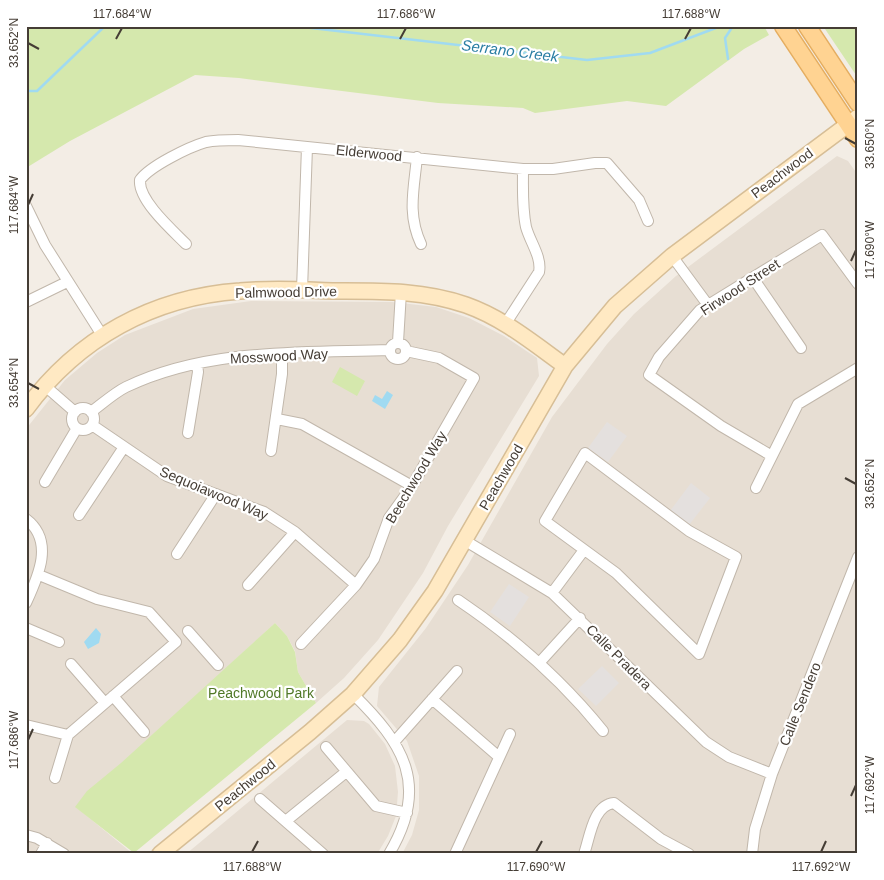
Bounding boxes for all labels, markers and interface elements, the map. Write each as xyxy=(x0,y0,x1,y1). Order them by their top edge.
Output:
text: 117.684°W xyxy=(93,7,152,21)
text: 117.686°W xyxy=(377,7,436,21)
text: 117.688°W xyxy=(662,7,721,21)
text: 33.652°N xyxy=(7,18,21,68)
water label: Serrano Creek xyxy=(461,36,561,65)
text: 33.650°N xyxy=(863,119,877,169)
street label: Elderwood xyxy=(335,142,403,164)
street label: Peachwood xyxy=(748,145,816,201)
text: 117.684°W xyxy=(7,175,21,234)
text: 117.690°W xyxy=(863,220,877,279)
street label: Firwood Street xyxy=(697,255,783,319)
street label: Palmwood Drive xyxy=(235,283,337,301)
street label: Mosswood Way xyxy=(230,345,328,367)
text: 33.654°N xyxy=(7,358,21,408)
street label: Beechwood Way xyxy=(382,428,450,526)
street label: Peachwood xyxy=(476,441,526,513)
text: 33.652°N xyxy=(863,459,877,509)
street label: Sequoiawood Way xyxy=(157,463,271,523)
street label: Calle Pradera xyxy=(583,621,655,693)
street label: Calle Sendero xyxy=(776,660,824,748)
park label: Peachwood Park xyxy=(208,685,315,701)
text: 117.686°W xyxy=(7,710,21,769)
text: 117.692°W xyxy=(863,755,877,814)
street label: Peachwood xyxy=(212,756,278,814)
text: 117.688°W xyxy=(223,860,282,874)
text: 117.690°W xyxy=(507,860,566,874)
text: 117.692°W xyxy=(792,860,851,874)

